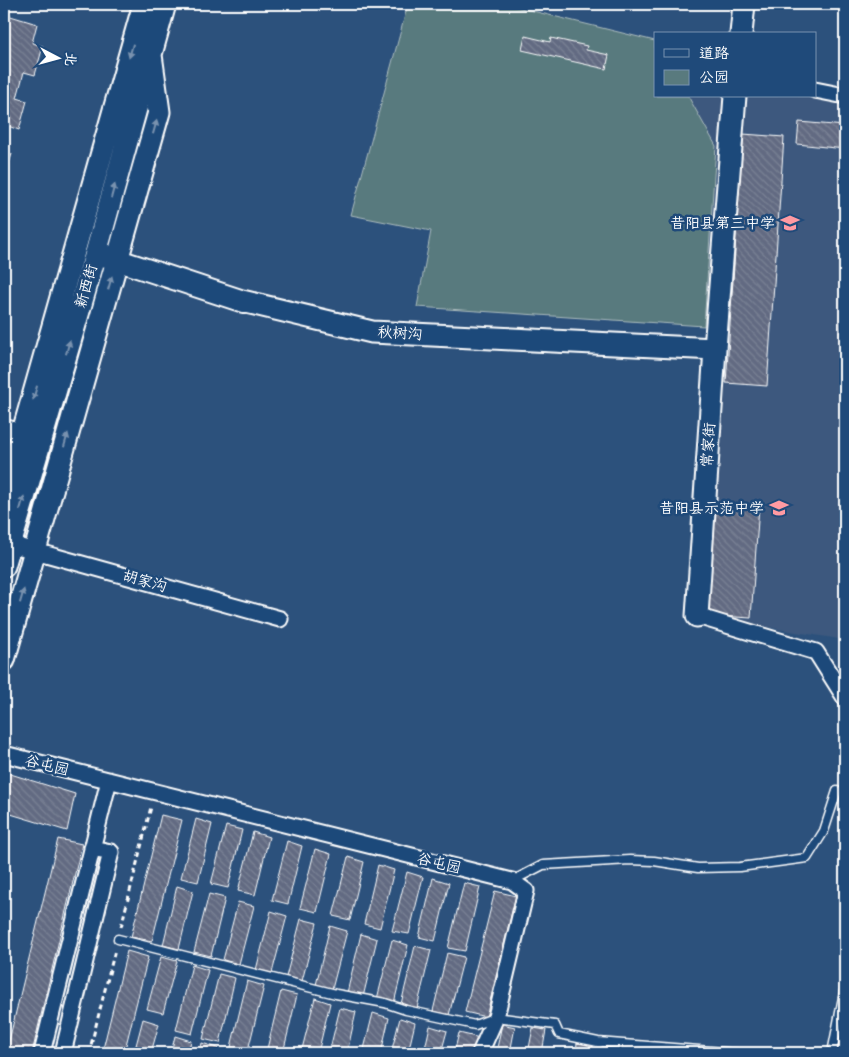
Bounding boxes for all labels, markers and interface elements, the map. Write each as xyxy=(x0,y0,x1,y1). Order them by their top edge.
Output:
north arrow xyxy=(32,32,82,82)
legend xyxy=(654,32,816,98)
text: 道路 xyxy=(699,40,729,66)
one-way arrow xyxy=(126,43,134,58)
text: 北 xyxy=(57,51,84,68)
text: 公园 xyxy=(699,64,729,90)
one-way arrow xyxy=(151,120,159,135)
one-way arrow xyxy=(109,183,117,198)
place label: 昔阳县第三中学 xyxy=(670,210,775,236)
school or university icon: 昔阳县第三中学 xyxy=(779,212,801,234)
street label: 新西街 xyxy=(67,261,105,311)
one-way arrow xyxy=(106,276,114,291)
street label: 秋树沟 xyxy=(377,319,423,347)
one-way arrow xyxy=(65,339,73,354)
one-way arrow xyxy=(30,385,38,400)
street label: 常家街 xyxy=(693,422,723,468)
one-way arrow xyxy=(62,432,70,448)
one-way arrow xyxy=(19,495,27,510)
place label: 昔阳县示范中学 xyxy=(659,495,764,521)
school or university icon: 昔阳县示范中学 xyxy=(768,497,790,519)
street label: 胡家沟 xyxy=(120,562,170,600)
one-way arrow xyxy=(18,589,26,604)
street label: 谷屯园 xyxy=(22,747,72,783)
street label: 谷屯园 xyxy=(414,845,464,881)

